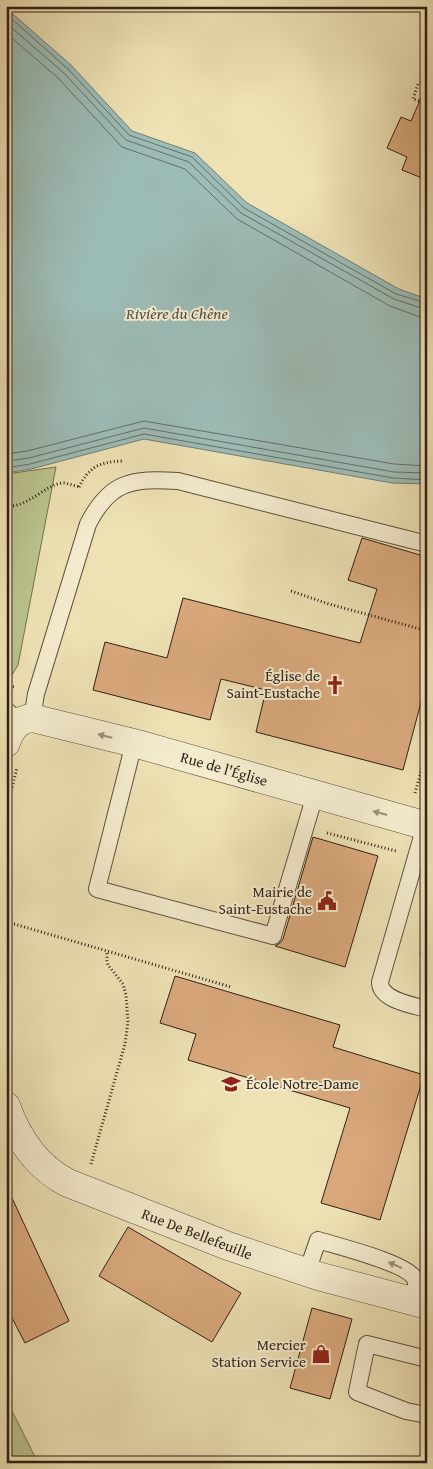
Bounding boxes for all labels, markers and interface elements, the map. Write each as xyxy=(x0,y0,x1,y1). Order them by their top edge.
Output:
water label: Rivière du Chêne xyxy=(125,301,228,325)
place label: Église de Saint-Eustache xyxy=(227,665,320,703)
church icon: Église de Saint-Eustache xyxy=(324,674,346,696)
one-way arrow xyxy=(98,732,113,740)
street label: Rue de l'Église xyxy=(178,746,270,791)
one-way arrow xyxy=(372,809,387,817)
place label: Mairie de Saint-Eustache xyxy=(219,881,312,919)
public building icon: Mairie de Saint-Eustache xyxy=(316,890,338,912)
school or university icon: École Notre-Dame xyxy=(220,1073,242,1095)
place label: École Notre-Dame xyxy=(246,1073,359,1094)
street label: Rue De Bellefeuille xyxy=(139,1203,256,1264)
one-way arrow xyxy=(388,1261,402,1269)
place label: Mercier Station Service xyxy=(211,1334,306,1372)
shop icon: Mercier Station Service xyxy=(310,1343,332,1365)

